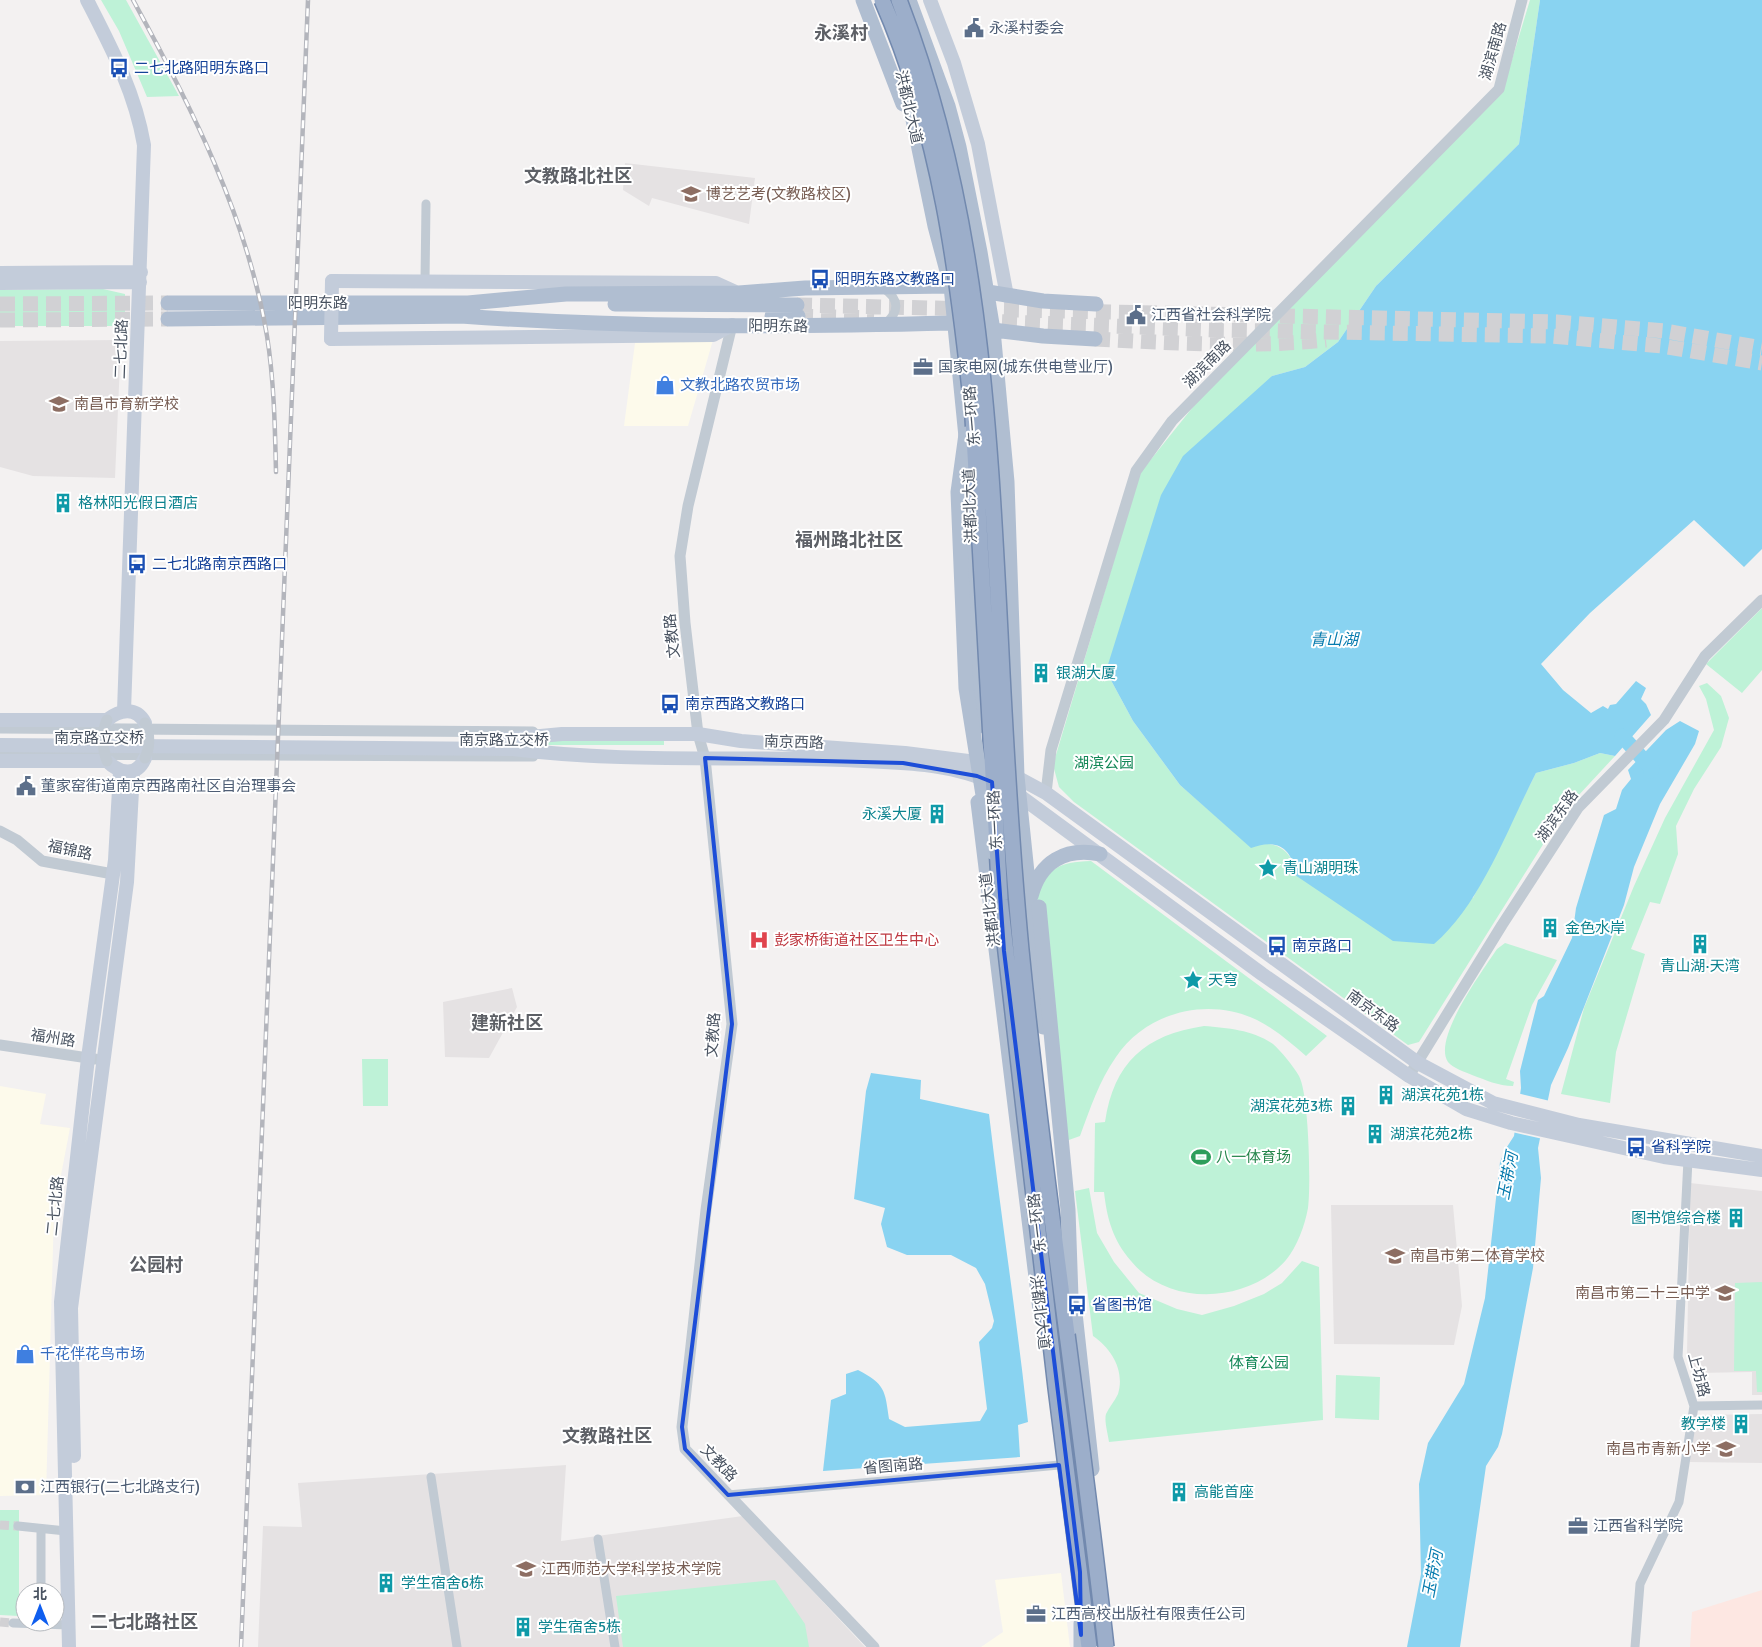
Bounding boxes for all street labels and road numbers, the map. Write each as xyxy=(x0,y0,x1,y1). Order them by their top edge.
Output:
street label: 湖滨南路 xyxy=(1476,20,1510,82)
street label: 洪都北大道 xyxy=(892,68,926,146)
street label: 阳明东路 xyxy=(288,294,348,312)
street label: 阳明东路 xyxy=(748,316,808,336)
street label: 二七北路 xyxy=(111,319,131,379)
street label: 湖滨南路 xyxy=(1179,336,1235,392)
street label: 东一环路 xyxy=(960,385,984,447)
street label: 洪都北大道 xyxy=(960,468,980,544)
street label: 文教路 xyxy=(661,613,683,659)
street label: 南京路立交桥 xyxy=(54,729,144,747)
street label: 南京路立交桥 xyxy=(459,731,549,749)
street label: 南京西路 xyxy=(764,732,824,752)
street label: 湖滨东路 xyxy=(1532,786,1582,846)
street label: 东一环路 xyxy=(984,790,1006,850)
street label: 福锦路 xyxy=(46,837,94,863)
street label: 洪都北大道 xyxy=(976,872,1004,948)
street label: 南京东路 xyxy=(1343,986,1403,1036)
street label: 文教路 xyxy=(702,1012,724,1058)
street label: 福州路 xyxy=(29,1026,77,1050)
street label: 二七北路 xyxy=(43,1175,67,1237)
street label: 东一环路 xyxy=(1024,1192,1050,1254)
street label: 洪都北大道 xyxy=(1026,1274,1054,1350)
street label: 上坊路 xyxy=(1684,1351,1714,1399)
street label: 文教路 xyxy=(697,1441,741,1485)
street label: 省图南路 xyxy=(862,1454,924,1478)

